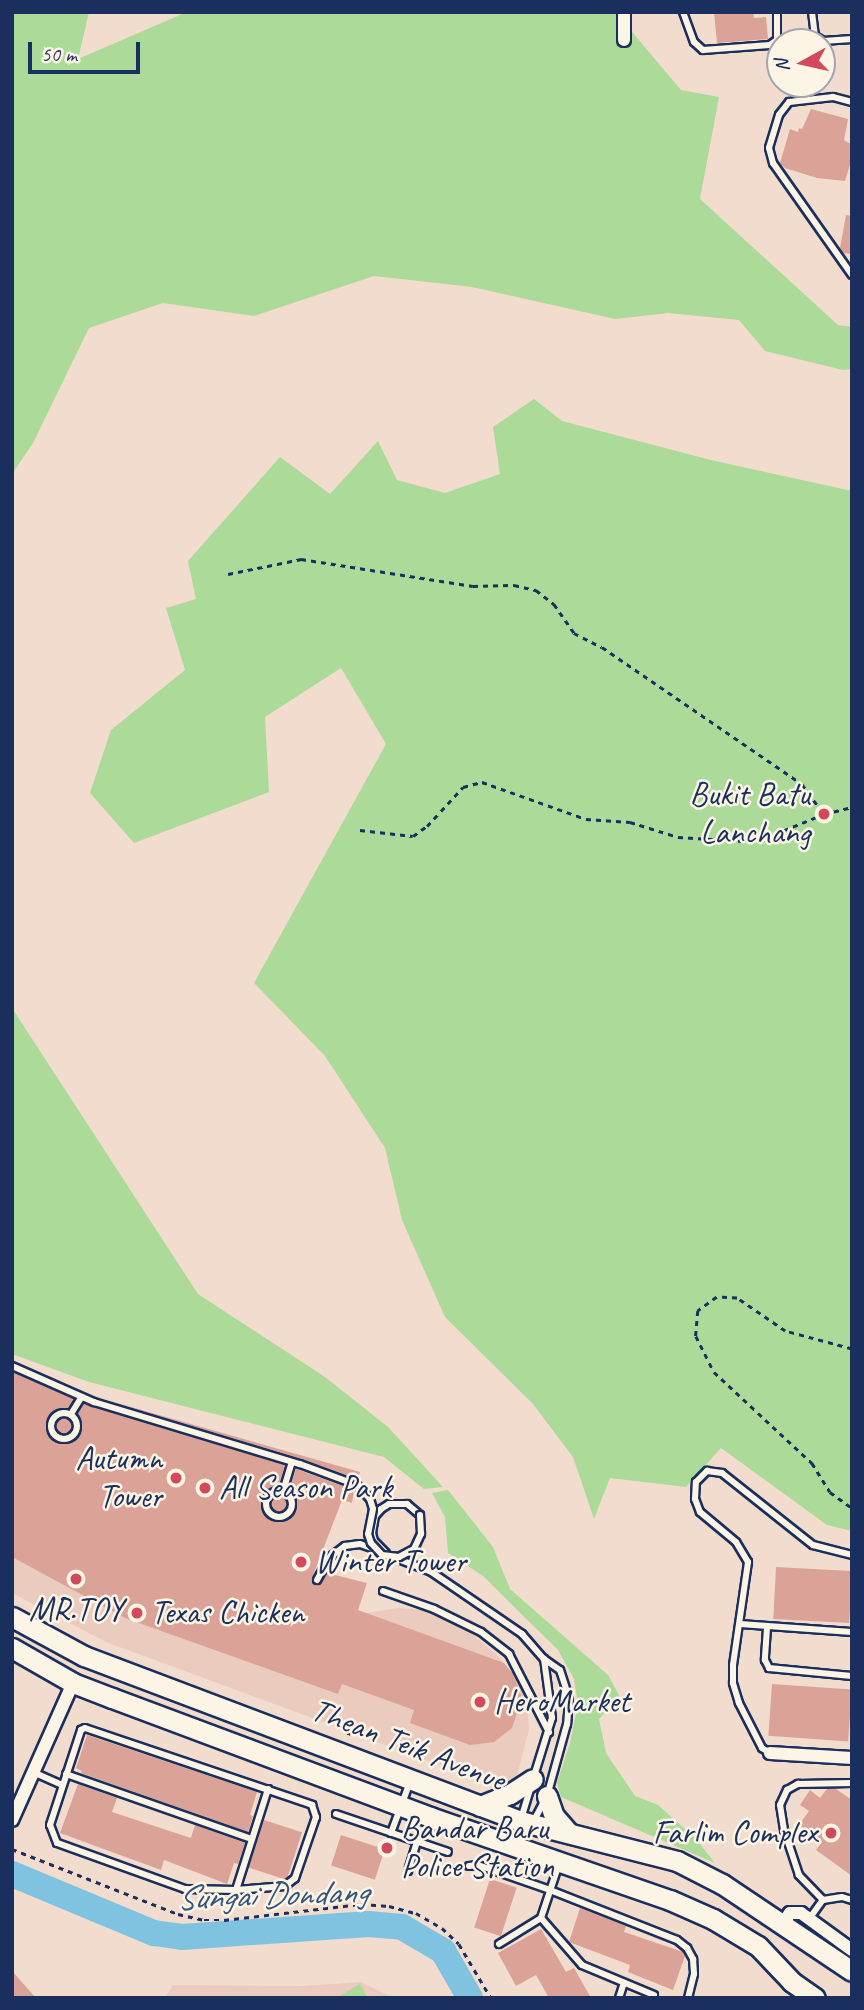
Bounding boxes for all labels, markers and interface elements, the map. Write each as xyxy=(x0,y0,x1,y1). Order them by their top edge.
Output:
scale bar xyxy=(32,28,144,72)
north arrow xyxy=(766,28,836,98)
text: 50 m xyxy=(41,41,77,67)
text: N xyxy=(769,58,795,73)
place label: Bukit Batu Lanchang xyxy=(688,775,810,853)
marker: Bukit Batu Lanchang xyxy=(816,806,832,822)
place label: Autumn Tower xyxy=(75,1439,162,1517)
place label: All Season Park xyxy=(219,1468,392,1508)
marker: Autumn Tower xyxy=(168,1470,184,1486)
marker: All Season Park xyxy=(197,1480,213,1496)
place label: Winter Tower xyxy=(315,1542,465,1582)
marker: Winter Tower xyxy=(293,1554,309,1570)
marker: MR.TOY xyxy=(68,1571,84,1587)
place label: MR.TOY xyxy=(29,1590,123,1630)
place label: Texas Chicken xyxy=(151,1593,304,1633)
marker: Texas Chicken xyxy=(129,1605,145,1621)
place label: HeroMarket xyxy=(494,1682,630,1722)
street label: Thean Teik Avenue xyxy=(306,1690,510,1800)
marker: HeroMarket xyxy=(472,1694,488,1710)
place label: Bandar Baru Police Station xyxy=(401,1809,555,1887)
place label: Farlim Complex xyxy=(653,1813,817,1853)
marker: Farlim Complex xyxy=(823,1825,839,1841)
marker: Bandar Baru Police Station xyxy=(379,1840,395,1856)
water label: Sungai Dondang xyxy=(176,1871,368,1919)

